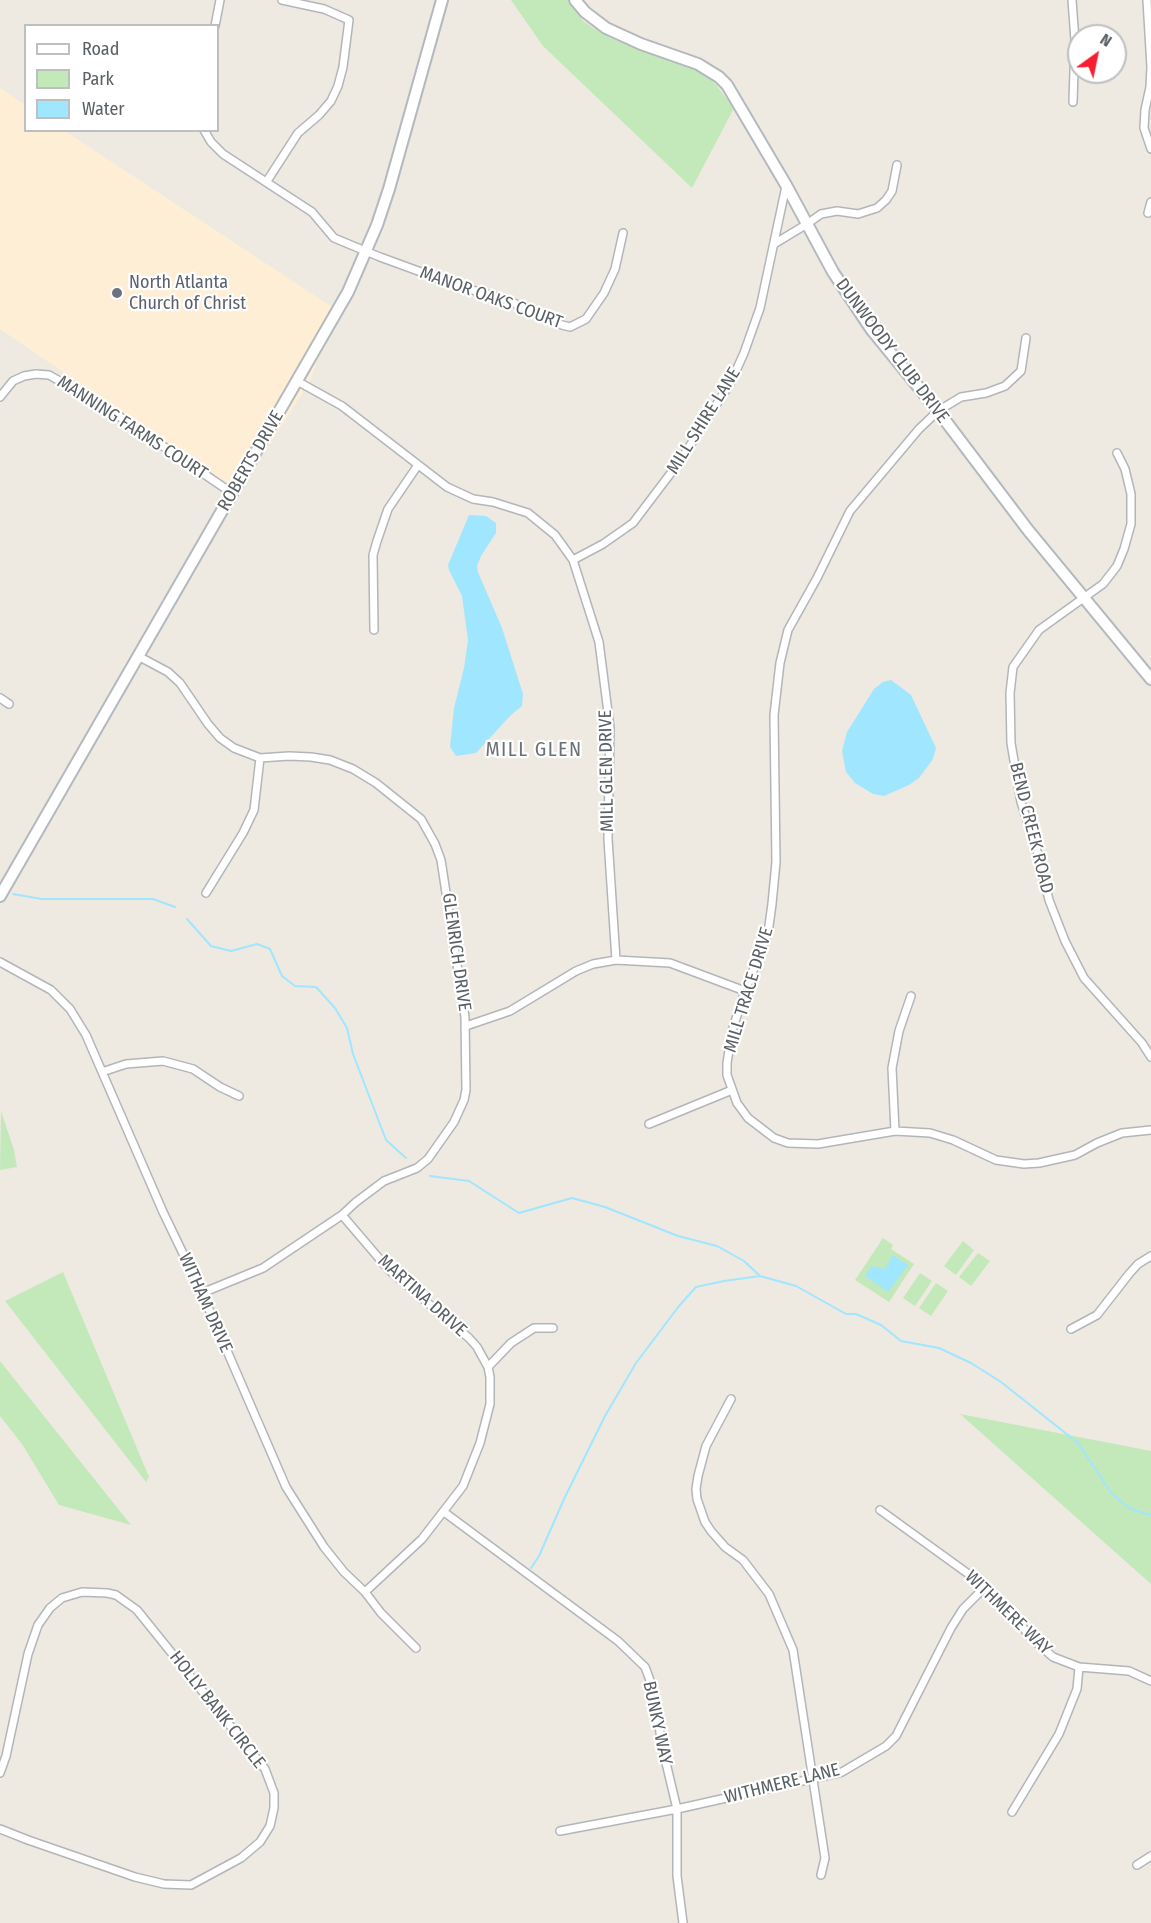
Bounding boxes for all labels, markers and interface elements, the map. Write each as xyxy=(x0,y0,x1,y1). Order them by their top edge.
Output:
legend xyxy=(24,24,219,132)
north arrow xyxy=(1067,24,1127,84)
text: N xyxy=(1097,30,1115,51)
text: Road xyxy=(82,38,119,60)
text: Park xyxy=(82,68,114,90)
text: Water xyxy=(82,98,125,120)
street label: MANOR OAKS COURT xyxy=(417,262,565,334)
place label: North Atlanta Church of Christ xyxy=(129,272,246,314)
street label: DUNWOODY CLUB DRIVE xyxy=(831,275,953,427)
marker: North Atlanta Church of Christ xyxy=(110,286,124,300)
street label: MILL SHIRE LANE xyxy=(663,364,745,478)
street label: MANNING FARMS COURT xyxy=(53,371,211,485)
street label: ROBERTS DRIVE xyxy=(214,407,288,515)
street label: MILL GLEN DRIVE xyxy=(595,710,619,832)
district label: MILL GLEN xyxy=(485,738,583,762)
street label: BEND CREEK ROAD xyxy=(1004,760,1058,896)
street label: GLENRICH DRIVE xyxy=(437,892,475,1012)
street label: MILL TRACE DRIVE xyxy=(720,925,778,1055)
street label: WITHAM DRIVE xyxy=(173,1250,237,1356)
street label: MARTINA DRIVE xyxy=(373,1251,471,1341)
street label: WITHMERE WAY xyxy=(960,1566,1056,1660)
street label: HOLLY BANK CIRCLE xyxy=(165,1647,269,1773)
street label: BUNKY WAY xyxy=(638,1679,676,1767)
street label: WITHMERE LANE xyxy=(722,1759,842,1809)

